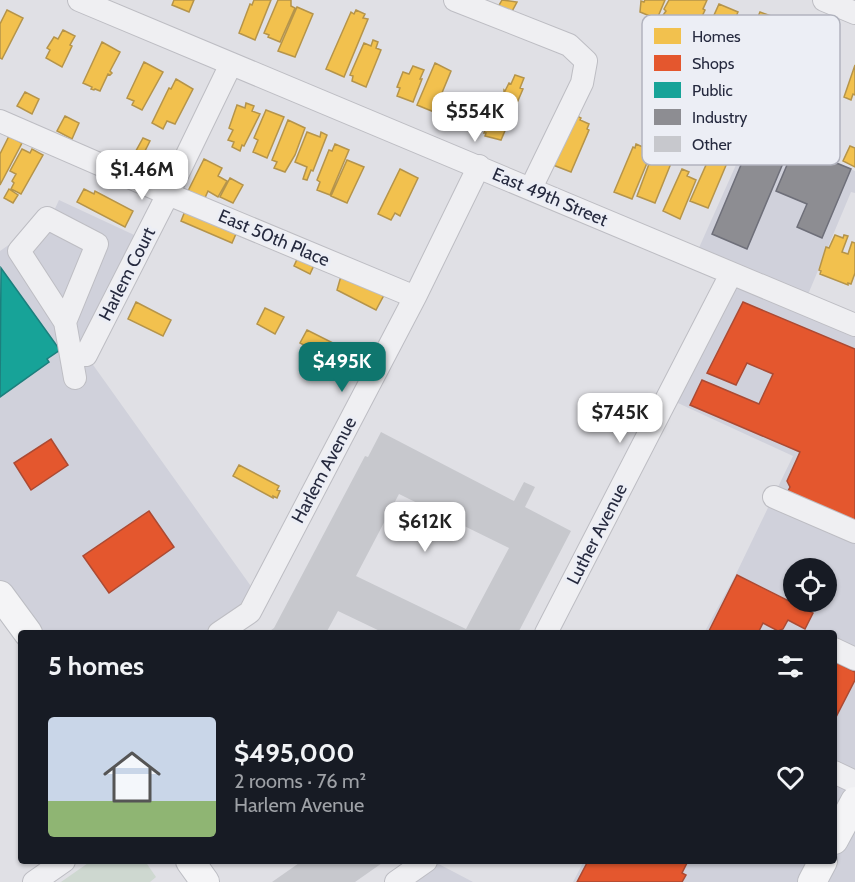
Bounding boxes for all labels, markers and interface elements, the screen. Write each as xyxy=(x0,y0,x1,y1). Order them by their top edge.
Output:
legend xyxy=(642,15,840,165)
text: Homes xyxy=(692,27,741,46)
text: Shops xyxy=(692,54,735,73)
text: Public xyxy=(692,81,733,100)
pin: $554K xyxy=(433,92,517,143)
text: $554K xyxy=(446,99,504,123)
text: Industry xyxy=(692,108,747,127)
text: Other xyxy=(692,135,733,154)
pin: $1.46M xyxy=(93,150,191,201)
text: $1.46M xyxy=(110,157,174,181)
street label: East 49th Street xyxy=(489,163,611,231)
street label: East 50th Place xyxy=(215,205,333,271)
street label: Harlem Court xyxy=(94,224,160,324)
pin: $495K xyxy=(300,342,384,393)
text: $495K xyxy=(313,349,371,373)
pin: $745K xyxy=(578,393,662,444)
text: $745K xyxy=(592,400,648,424)
street label: Harlem Avenue xyxy=(287,413,361,527)
street label: Luther Avenue xyxy=(562,480,632,588)
pin: $612K xyxy=(383,502,467,553)
text: $612K xyxy=(398,509,452,533)
map controls xyxy=(783,558,837,612)
button: locate xyxy=(783,558,837,612)
text: 5 homes xyxy=(48,650,144,682)
icon: filters xyxy=(774,650,807,683)
text: $495,000 xyxy=(234,737,355,769)
icon: home xyxy=(96,741,168,813)
icon: heart xyxy=(774,761,807,794)
text: 2 rooms · 76 m² xyxy=(234,769,366,793)
text: Harlem Avenue xyxy=(234,793,364,817)

